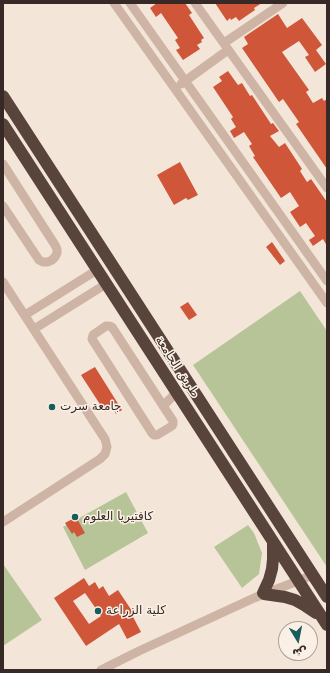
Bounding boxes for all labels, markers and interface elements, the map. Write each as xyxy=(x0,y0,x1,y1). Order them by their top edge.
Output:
street label: طريق الجامعة xyxy=(152,334,202,400)
place label: جامعة سرت xyxy=(60,400,122,414)
marker: جامعة سرت xyxy=(47,402,57,412)
place label: كافتيريا العلوم xyxy=(83,510,153,524)
marker: كافتيريا العلوم xyxy=(70,512,80,522)
place label: كلية الزراعة xyxy=(106,604,166,618)
marker: كلية الزراعة xyxy=(93,606,103,616)
north arrow xyxy=(278,621,318,661)
text: ش xyxy=(291,645,309,660)

